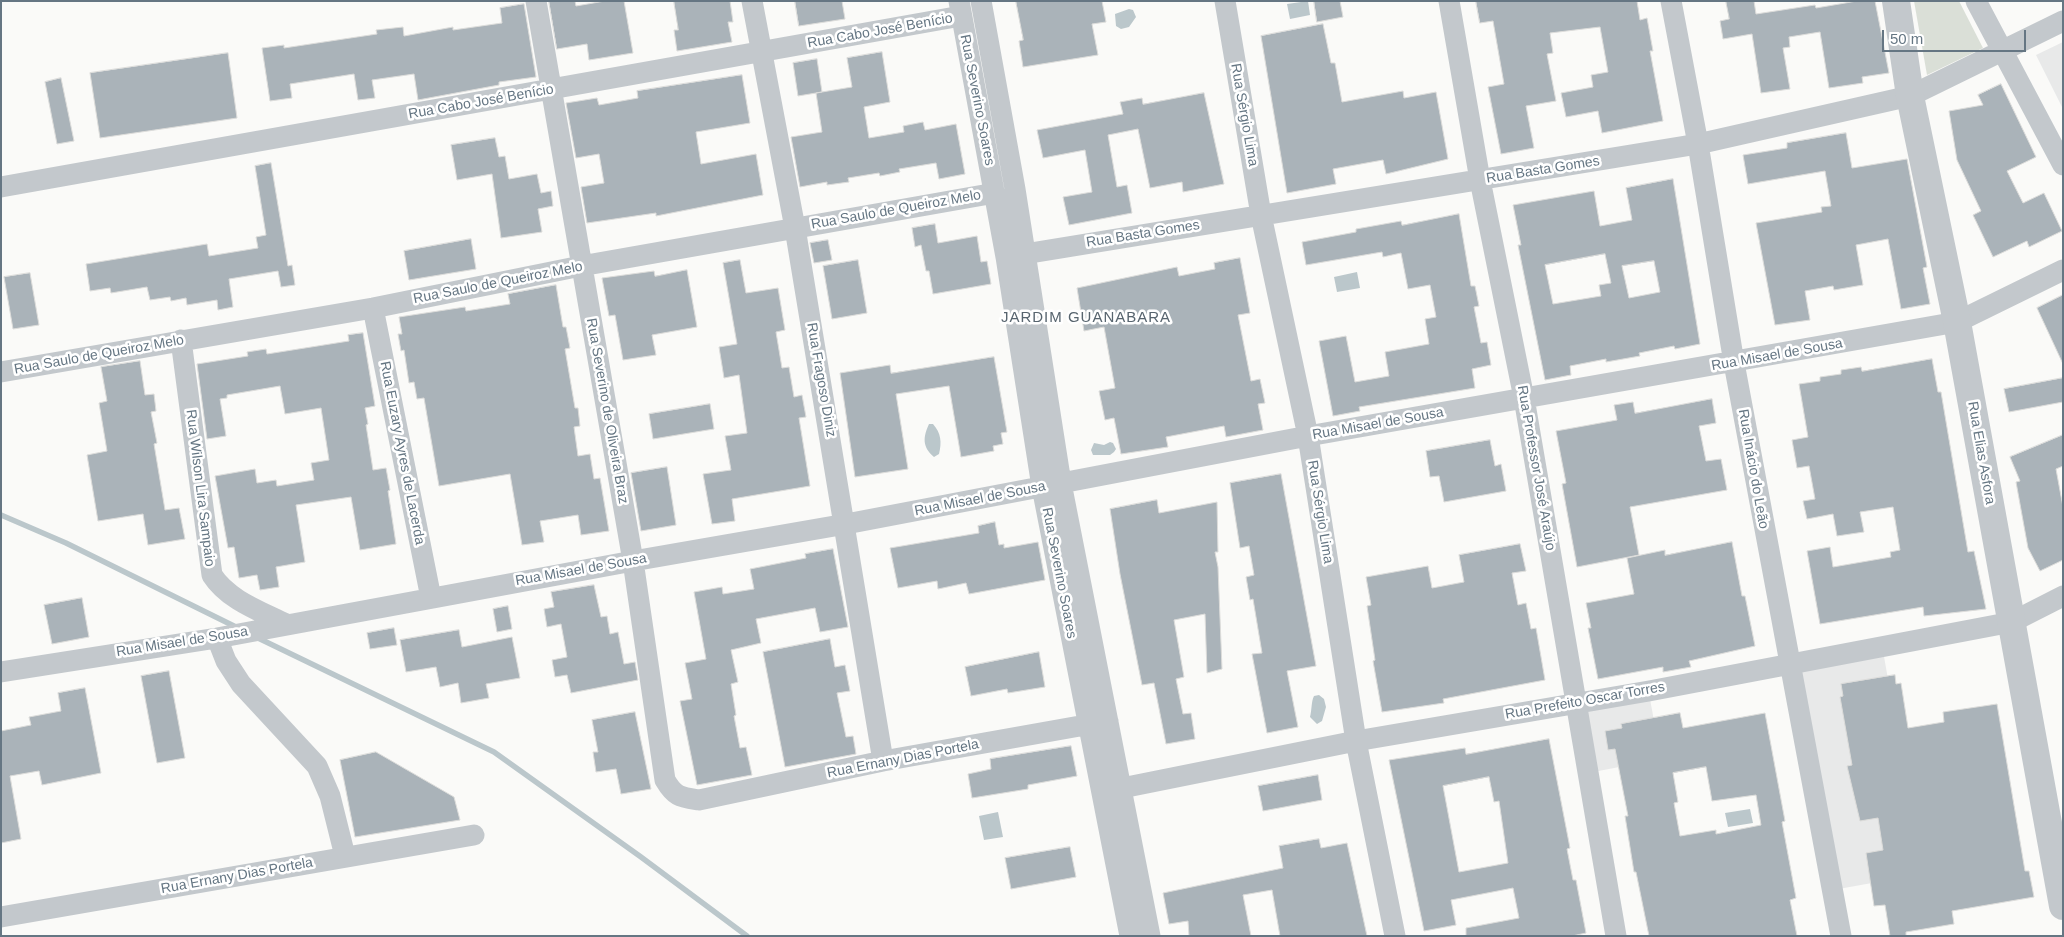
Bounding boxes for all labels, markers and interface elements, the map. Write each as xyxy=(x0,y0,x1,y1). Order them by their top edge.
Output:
street label: Rua Cabo José Benício xyxy=(806,10,954,52)
scale bar xyxy=(1884,20,2028,52)
text: 50 m xyxy=(1890,30,1923,47)
street label: Rua Severino Soares xyxy=(956,33,998,167)
street label: Rua Sérgio Lima xyxy=(1227,62,1261,168)
street label: Rua Cabo José Benício xyxy=(407,81,555,123)
street label: Rua Basta Gomes xyxy=(1485,153,1601,187)
street label: Rua Saulo de Queiroz Melo xyxy=(810,187,982,233)
street label: Rua Basta Gomes xyxy=(1085,217,1201,251)
street label: Rua Saulo de Queiroz Melo xyxy=(412,258,584,308)
district label: JARDIM GUANABARA xyxy=(999,309,1173,327)
street label: Rua Severino de Oliveira Braz xyxy=(582,317,632,505)
street label: Rua Fragoso Diniz xyxy=(803,321,839,439)
street label: Rua Saulo de Queiroz Melo xyxy=(13,332,185,378)
street label: Rua Misael de Sousa xyxy=(1710,335,1844,375)
street label: Rua Euzary Ayres de Lacerda xyxy=(376,360,428,546)
street label: Rua Professor José Araújo xyxy=(1513,384,1559,552)
street label: Rua Elias Asfora xyxy=(1964,400,1998,506)
street label: Rua Misael de Sousa xyxy=(1311,404,1445,444)
street label: Rua Inácio do Leão xyxy=(1734,408,1772,530)
street label: Rua Wilson Lira Sampaio xyxy=(182,409,218,567)
street label: Rua Sérgio Lima xyxy=(1304,459,1336,565)
street label: Rua Misael de Sousa xyxy=(913,478,1047,520)
street label: Rua Severino Soares xyxy=(1038,506,1080,640)
street label: Rua Misael de Sousa xyxy=(514,550,648,590)
street label: Rua Misael de Sousa xyxy=(115,623,249,661)
street label: Rua Prefeito Oscar Torres xyxy=(1504,679,1666,723)
street label: Rua Ernany Dias Portela xyxy=(826,736,980,782)
street label: Rua Ernany Dias Portela xyxy=(160,854,314,898)

